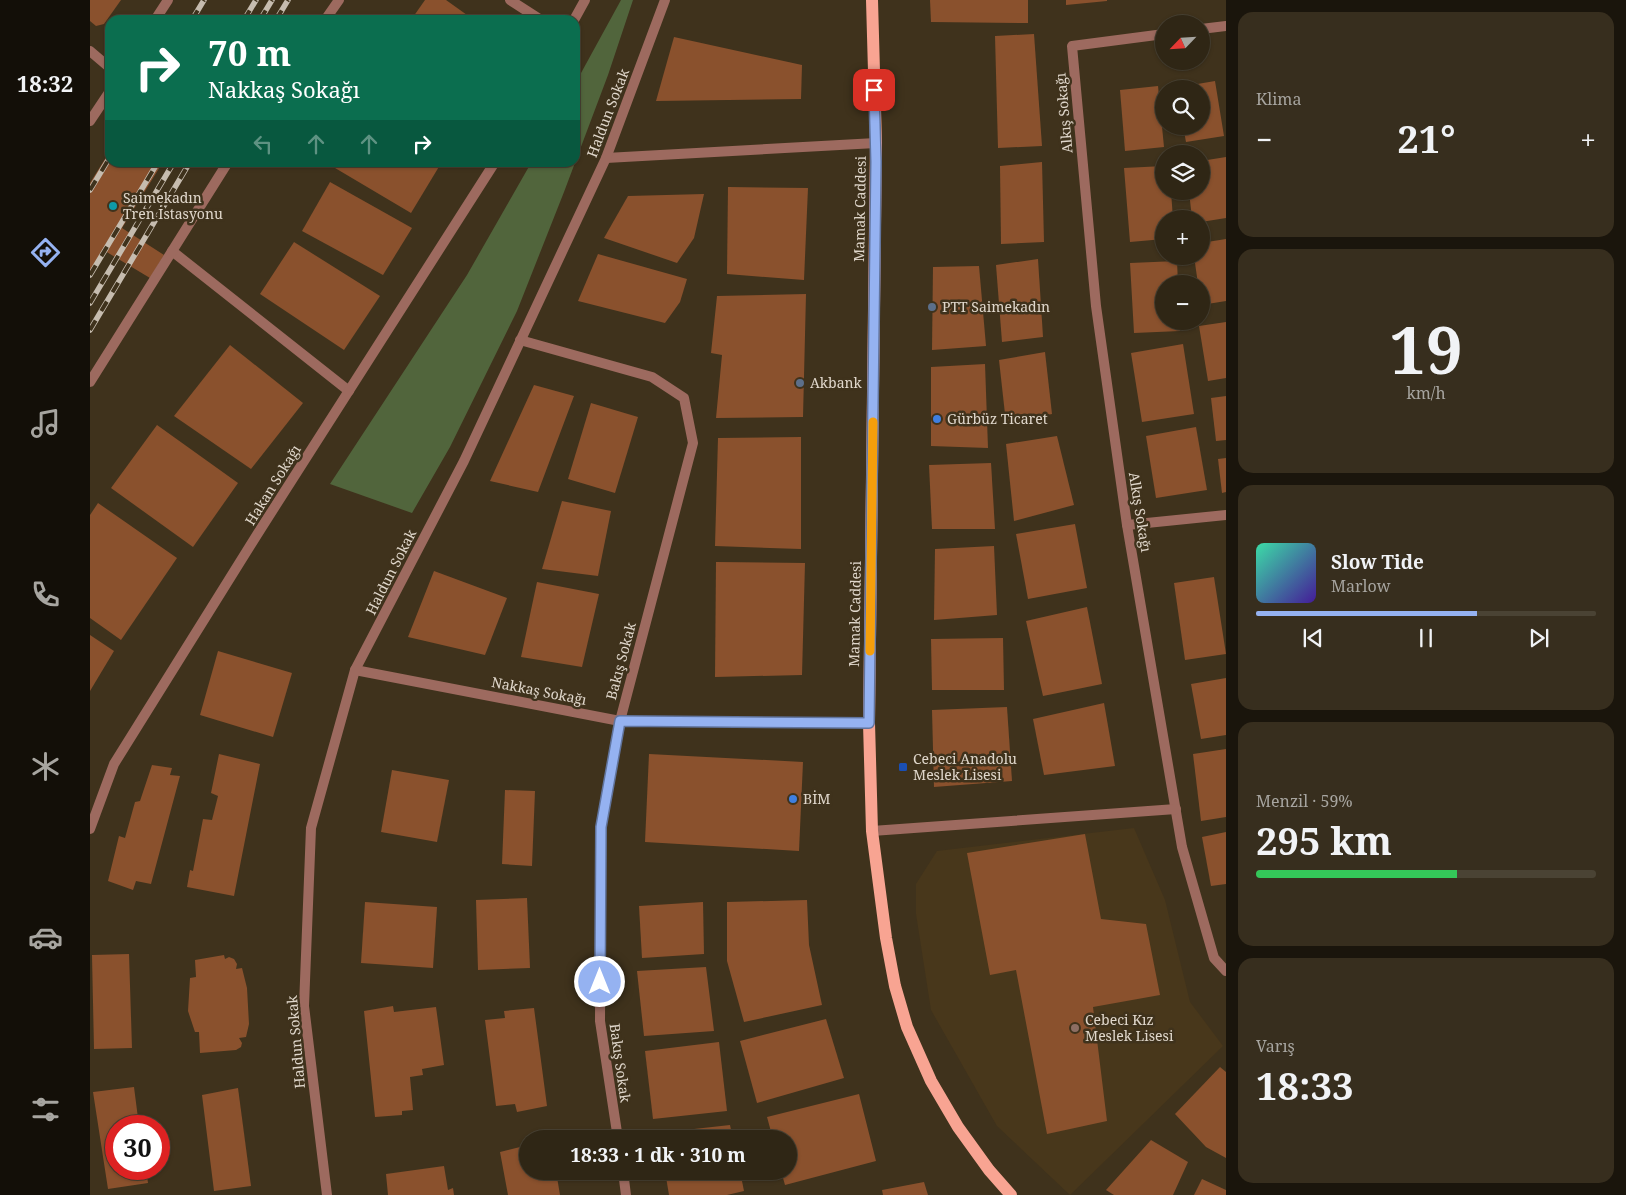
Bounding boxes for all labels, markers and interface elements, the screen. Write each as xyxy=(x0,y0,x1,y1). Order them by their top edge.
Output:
north arrow xyxy=(1155,15,1210,70)
map controls xyxy=(1155,15,1210,330)
text: 70 m xyxy=(208,29,291,76)
icon: right xyxy=(125,35,190,100)
street label: Haldun Sokak xyxy=(582,65,633,160)
text: 18:32 xyxy=(17,68,73,98)
pin xyxy=(853,69,895,111)
street label: Alkış Sokağı xyxy=(1050,72,1076,154)
text: Nakkaş Sokağı xyxy=(208,74,360,104)
icon: arrive xyxy=(860,76,888,104)
button: search xyxy=(1155,80,1210,135)
text: Klima xyxy=(1256,88,1301,110)
text: 21° xyxy=(1397,112,1455,164)
text: − xyxy=(1256,120,1272,158)
text: + xyxy=(1580,120,1596,158)
icon: left xyxy=(249,130,277,158)
icon: ahead xyxy=(302,130,330,158)
icon: ahead xyxy=(355,130,383,158)
icon: right xyxy=(408,130,436,158)
button: layers xyxy=(1155,145,1210,200)
street label: Mamak Caddesi xyxy=(849,155,870,262)
place label: Saimekadın Tren İstasyonu xyxy=(123,188,223,223)
marker: Saimekadın Tren İstasyonu xyxy=(107,200,119,212)
button: + xyxy=(1155,210,1210,265)
icon: directions xyxy=(28,235,63,270)
button: − xyxy=(1155,275,1210,330)
place label: PTT Saimekadın xyxy=(942,297,1050,316)
marker: PTT Saimekadın xyxy=(926,301,938,313)
text: 19 xyxy=(1389,305,1463,393)
place label: Akbank xyxy=(810,373,863,392)
marker: Akbank xyxy=(794,377,806,389)
text: km/h xyxy=(1406,382,1446,404)
icon: music xyxy=(28,406,63,441)
place label: Gürbüz Ticaret xyxy=(947,409,1048,428)
marker: Gürbüz Ticaret xyxy=(931,413,943,425)
street label: Hakan Sokağı xyxy=(240,440,305,529)
street label: Alkış Sokağı xyxy=(1125,471,1156,554)
street label: Haldun Sokak xyxy=(361,525,421,618)
text: Slow Tide xyxy=(1331,549,1424,575)
street label: Mamak Caddesi xyxy=(844,560,865,667)
text: Marlow xyxy=(1331,575,1391,597)
icon: phone xyxy=(28,577,63,612)
street label: Bakış Sokak xyxy=(601,619,640,702)
icon: previous xyxy=(1299,624,1327,652)
icon: pause xyxy=(1412,624,1440,652)
icon: next xyxy=(1525,624,1553,652)
street label: Nakkaş Sokağı xyxy=(490,672,589,709)
icon: climate xyxy=(28,749,63,784)
place label: Cebeci Anadolu Meslek Lisesi xyxy=(913,749,1017,784)
marker: Cebeci Anadolu Meslek Lisesi xyxy=(897,761,909,773)
place label: BİM xyxy=(803,789,830,808)
text: Menzil · 59% xyxy=(1256,790,1353,812)
marker: BİM xyxy=(787,793,799,805)
text: 295 km xyxy=(1256,814,1392,866)
icon: car xyxy=(28,920,63,955)
position arrow xyxy=(573,955,625,1007)
street label: Haldun Sokak xyxy=(282,994,309,1089)
place label: Cebeci Kız Meslek Lisesi xyxy=(1085,1010,1174,1045)
street label: Bakış Sokak xyxy=(606,1022,636,1104)
marker: Cebeci Kız Meslek Lisesi xyxy=(1069,1022,1081,1034)
text: Varış xyxy=(1256,1035,1295,1057)
text: 18:33 xyxy=(1256,1059,1353,1111)
icon: filters xyxy=(28,1092,63,1127)
speed limit sign: 30 xyxy=(105,1115,170,1180)
text: 18:33 · 1 dk · 310 m xyxy=(570,1142,746,1168)

